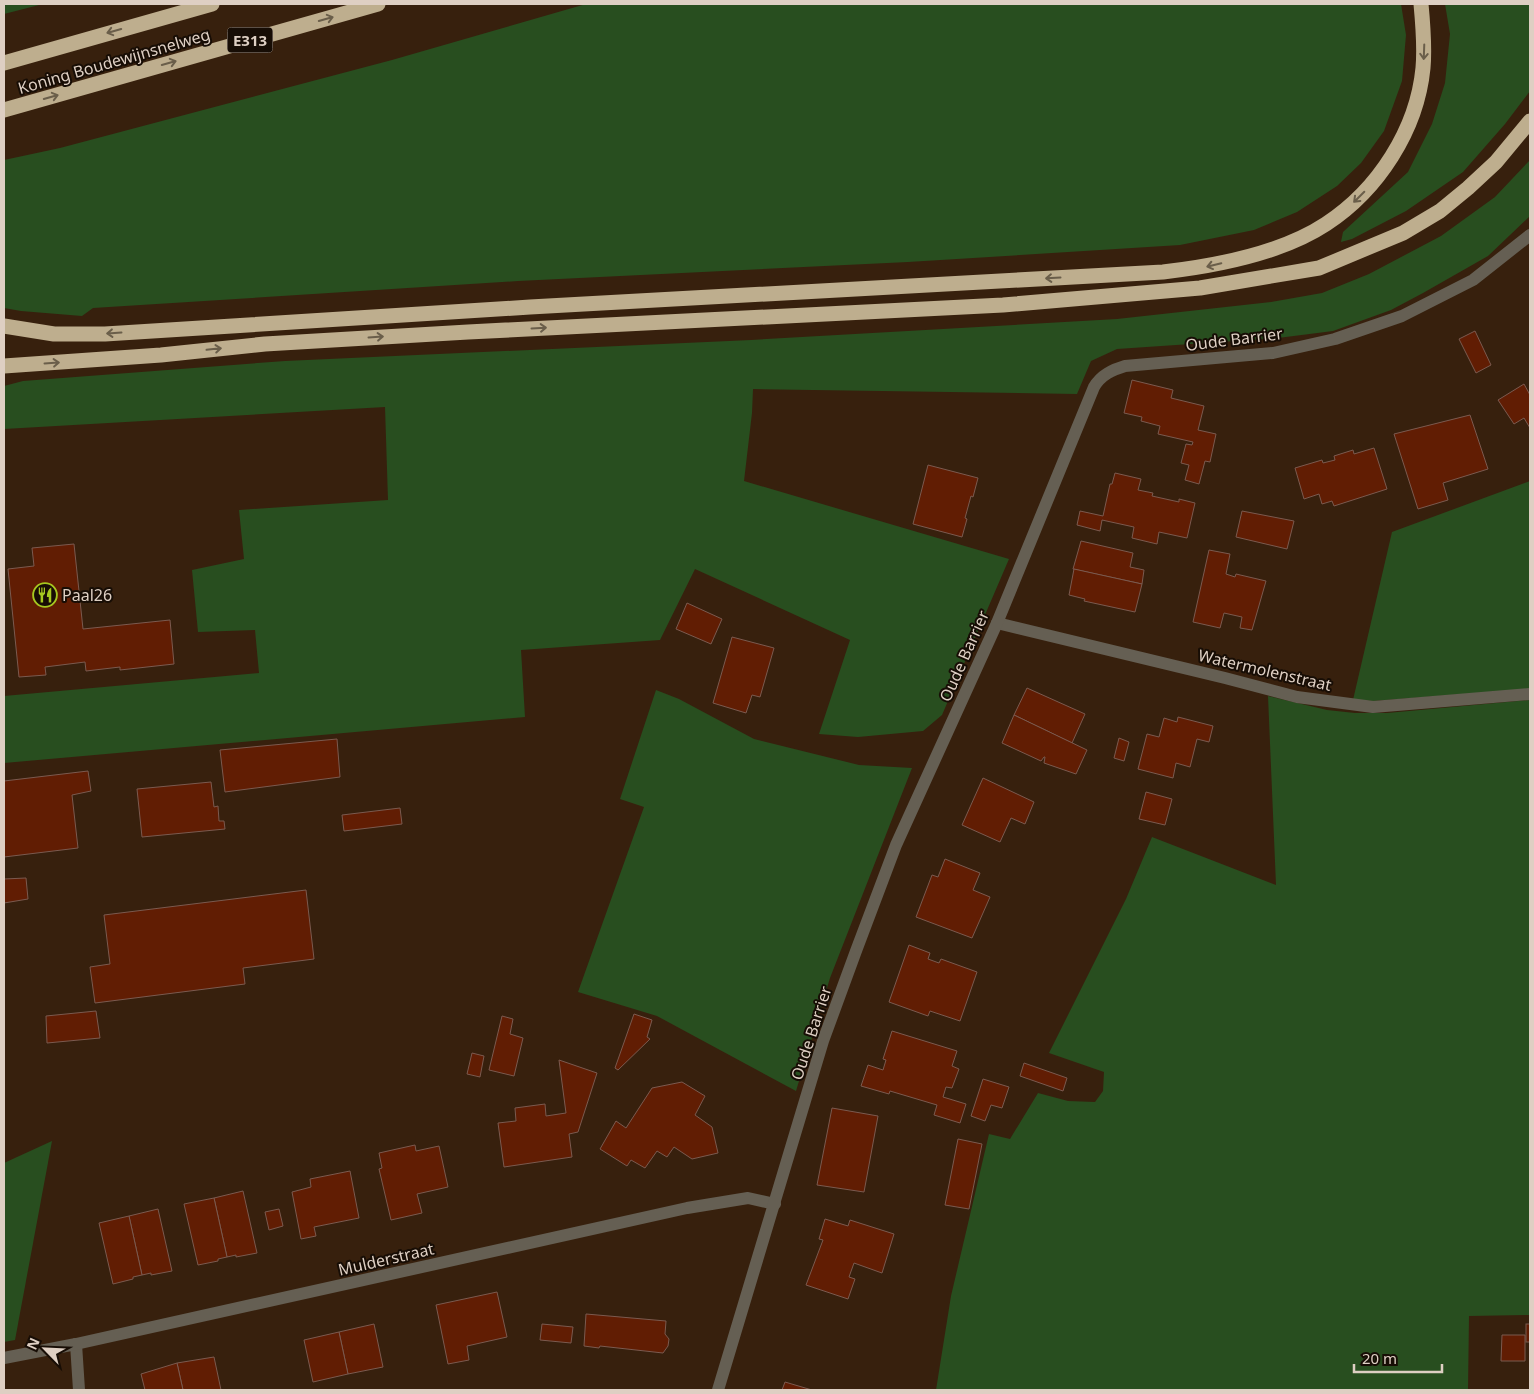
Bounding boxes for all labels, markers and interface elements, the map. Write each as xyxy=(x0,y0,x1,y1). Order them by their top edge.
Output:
one-way arrow xyxy=(317,13,333,23)
street label: Koning Boudewijnsnelweg xyxy=(15,23,213,99)
one-way arrow xyxy=(107,27,123,37)
road number: E313 xyxy=(228,28,272,52)
one-way arrow xyxy=(1419,44,1428,60)
one-way arrow xyxy=(161,58,177,68)
one-way arrow xyxy=(42,91,58,101)
one-way arrow xyxy=(1353,191,1366,203)
one-way arrow xyxy=(1207,261,1223,270)
one-way arrow xyxy=(1045,274,1061,283)
street label: Oude Barrier xyxy=(1184,322,1284,356)
one-way arrow xyxy=(530,324,546,333)
one-way arrow xyxy=(107,329,123,338)
one-way arrow xyxy=(368,333,384,342)
one-way arrow xyxy=(206,345,222,354)
one-way arrow xyxy=(44,358,60,367)
restaurant icon: Paal26 xyxy=(32,582,58,608)
place label: Paal26 xyxy=(62,584,112,606)
street label: Oude Barrier xyxy=(934,607,994,705)
street label: Watermolenstraat xyxy=(1196,644,1334,696)
street label: Oude Barrier xyxy=(785,983,837,1083)
street label: Mulderstraat xyxy=(336,1237,436,1281)
north arrow xyxy=(20,1324,70,1374)
text: N xyxy=(22,1334,44,1353)
scale bar xyxy=(1354,1342,1442,1374)
text: 20 m xyxy=(1362,1348,1397,1368)

